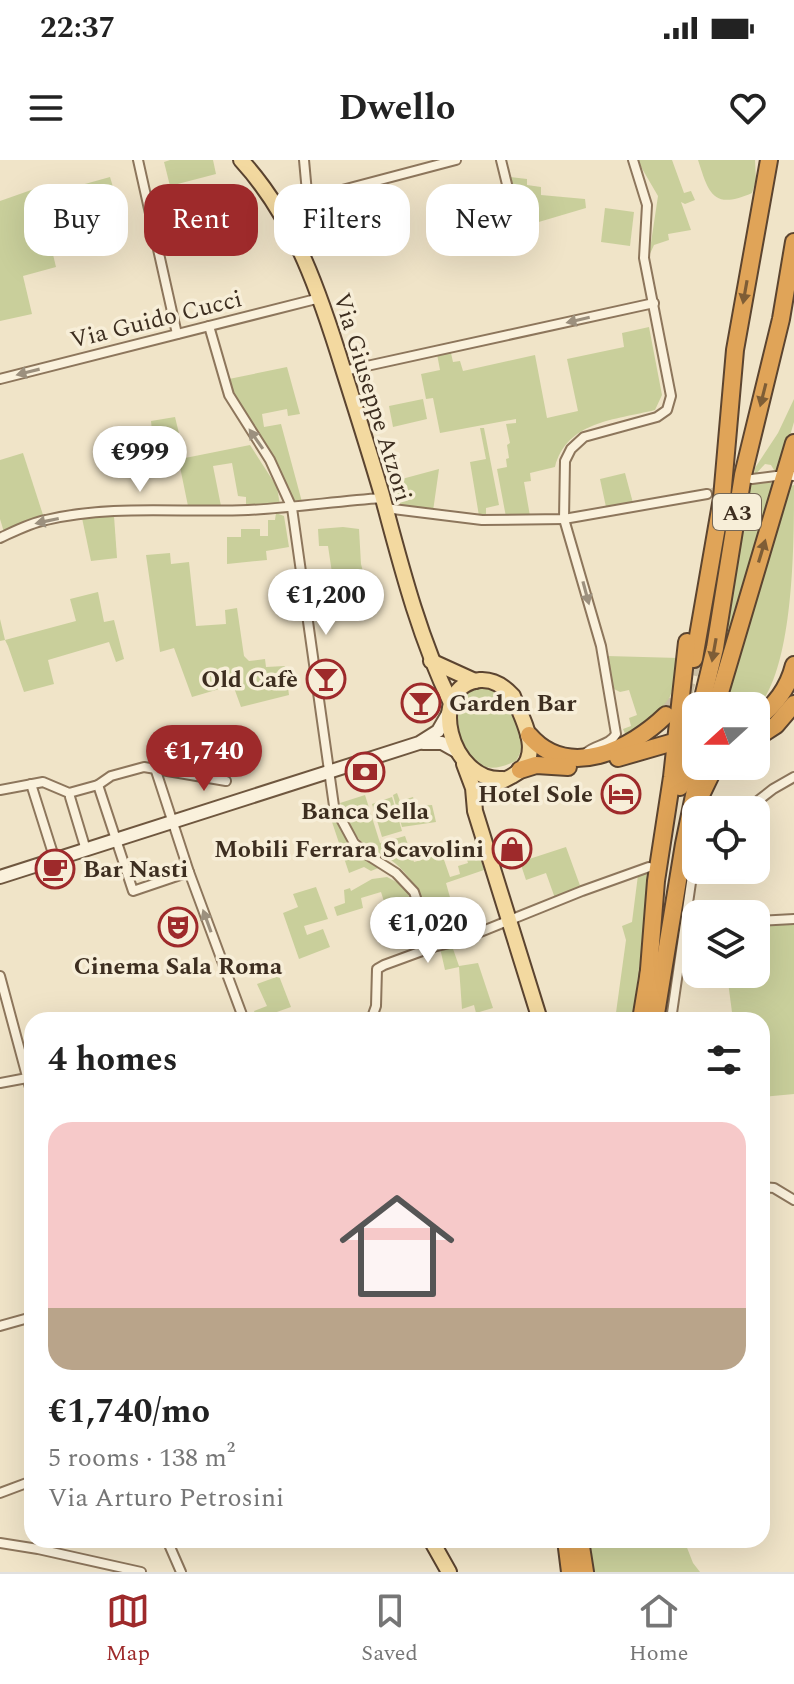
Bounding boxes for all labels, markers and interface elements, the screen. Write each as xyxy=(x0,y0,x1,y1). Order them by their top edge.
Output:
text: 22:37 xyxy=(40,5,115,51)
text: Dwello xyxy=(338,81,456,136)
icon: menu xyxy=(24,86,68,130)
icon: heart xyxy=(726,86,770,130)
chip: Buy xyxy=(24,184,128,256)
chip: Rent xyxy=(144,184,258,256)
chip: Filters xyxy=(274,184,410,256)
chip: New xyxy=(426,184,539,256)
one-way arrow xyxy=(739,280,751,305)
street label: Via Guido Cucci xyxy=(66,281,246,359)
street label: Via Giuseppe Atzori xyxy=(323,289,421,506)
one-way arrow xyxy=(565,315,590,327)
one-way arrow xyxy=(15,366,40,378)
one-way arrow xyxy=(757,383,769,408)
pin: €999 xyxy=(93,426,187,494)
one-way arrow xyxy=(249,428,264,449)
text: €999 xyxy=(111,432,169,472)
road number: A3 xyxy=(713,494,761,530)
one-way arrow xyxy=(34,515,59,528)
one-way arrow xyxy=(756,538,769,562)
pin: €1,200 xyxy=(261,569,391,637)
text: €1,200 xyxy=(286,575,366,615)
one-way arrow xyxy=(581,581,593,606)
one-way arrow xyxy=(708,638,720,663)
bar icon: Old Cafè xyxy=(305,658,347,700)
place label: Old Cafè xyxy=(201,662,298,698)
bar icon: Garden Bar xyxy=(400,682,442,724)
place label: Garden Bar xyxy=(449,686,577,722)
north arrow xyxy=(682,692,770,780)
map controls xyxy=(682,692,770,988)
pin: €1,740 xyxy=(139,725,269,793)
text: €1,740 xyxy=(164,731,244,771)
bank icon: Banca Sella xyxy=(344,751,386,793)
hotel icon: Hotel Sole xyxy=(600,773,642,815)
place label: Hotel Sole xyxy=(478,777,593,813)
place label: Banca Sella xyxy=(301,794,430,830)
button: locate xyxy=(682,796,770,884)
shop icon: Mobili Ferrara Scavolini xyxy=(491,828,533,870)
place label: Mobili Ferrara Scavolini xyxy=(214,832,484,868)
cafe icon: Bar Nasti xyxy=(34,848,76,890)
place label: Bar Nasti xyxy=(83,852,188,888)
pin: €1,020 xyxy=(363,897,493,965)
button: layers xyxy=(682,900,770,988)
text: €1,020 xyxy=(388,903,468,943)
theatre icon: Cinema Sala Roma xyxy=(157,906,199,948)
one-way arrow xyxy=(200,908,213,932)
place label: Cinema Sala Roma xyxy=(74,949,283,985)
text: 4 homes xyxy=(48,1034,178,1086)
icon: filters xyxy=(702,1038,746,1082)
icon: home xyxy=(325,1174,469,1318)
text: €1,740/mo xyxy=(48,1386,210,1438)
text: 5 rooms · 138 m² xyxy=(48,1438,235,1478)
text: Via Arturo Petrosini xyxy=(48,1478,284,1518)
tab: Map xyxy=(106,1589,150,1670)
tab: Saved xyxy=(361,1589,418,1670)
tab: Home xyxy=(629,1589,688,1670)

